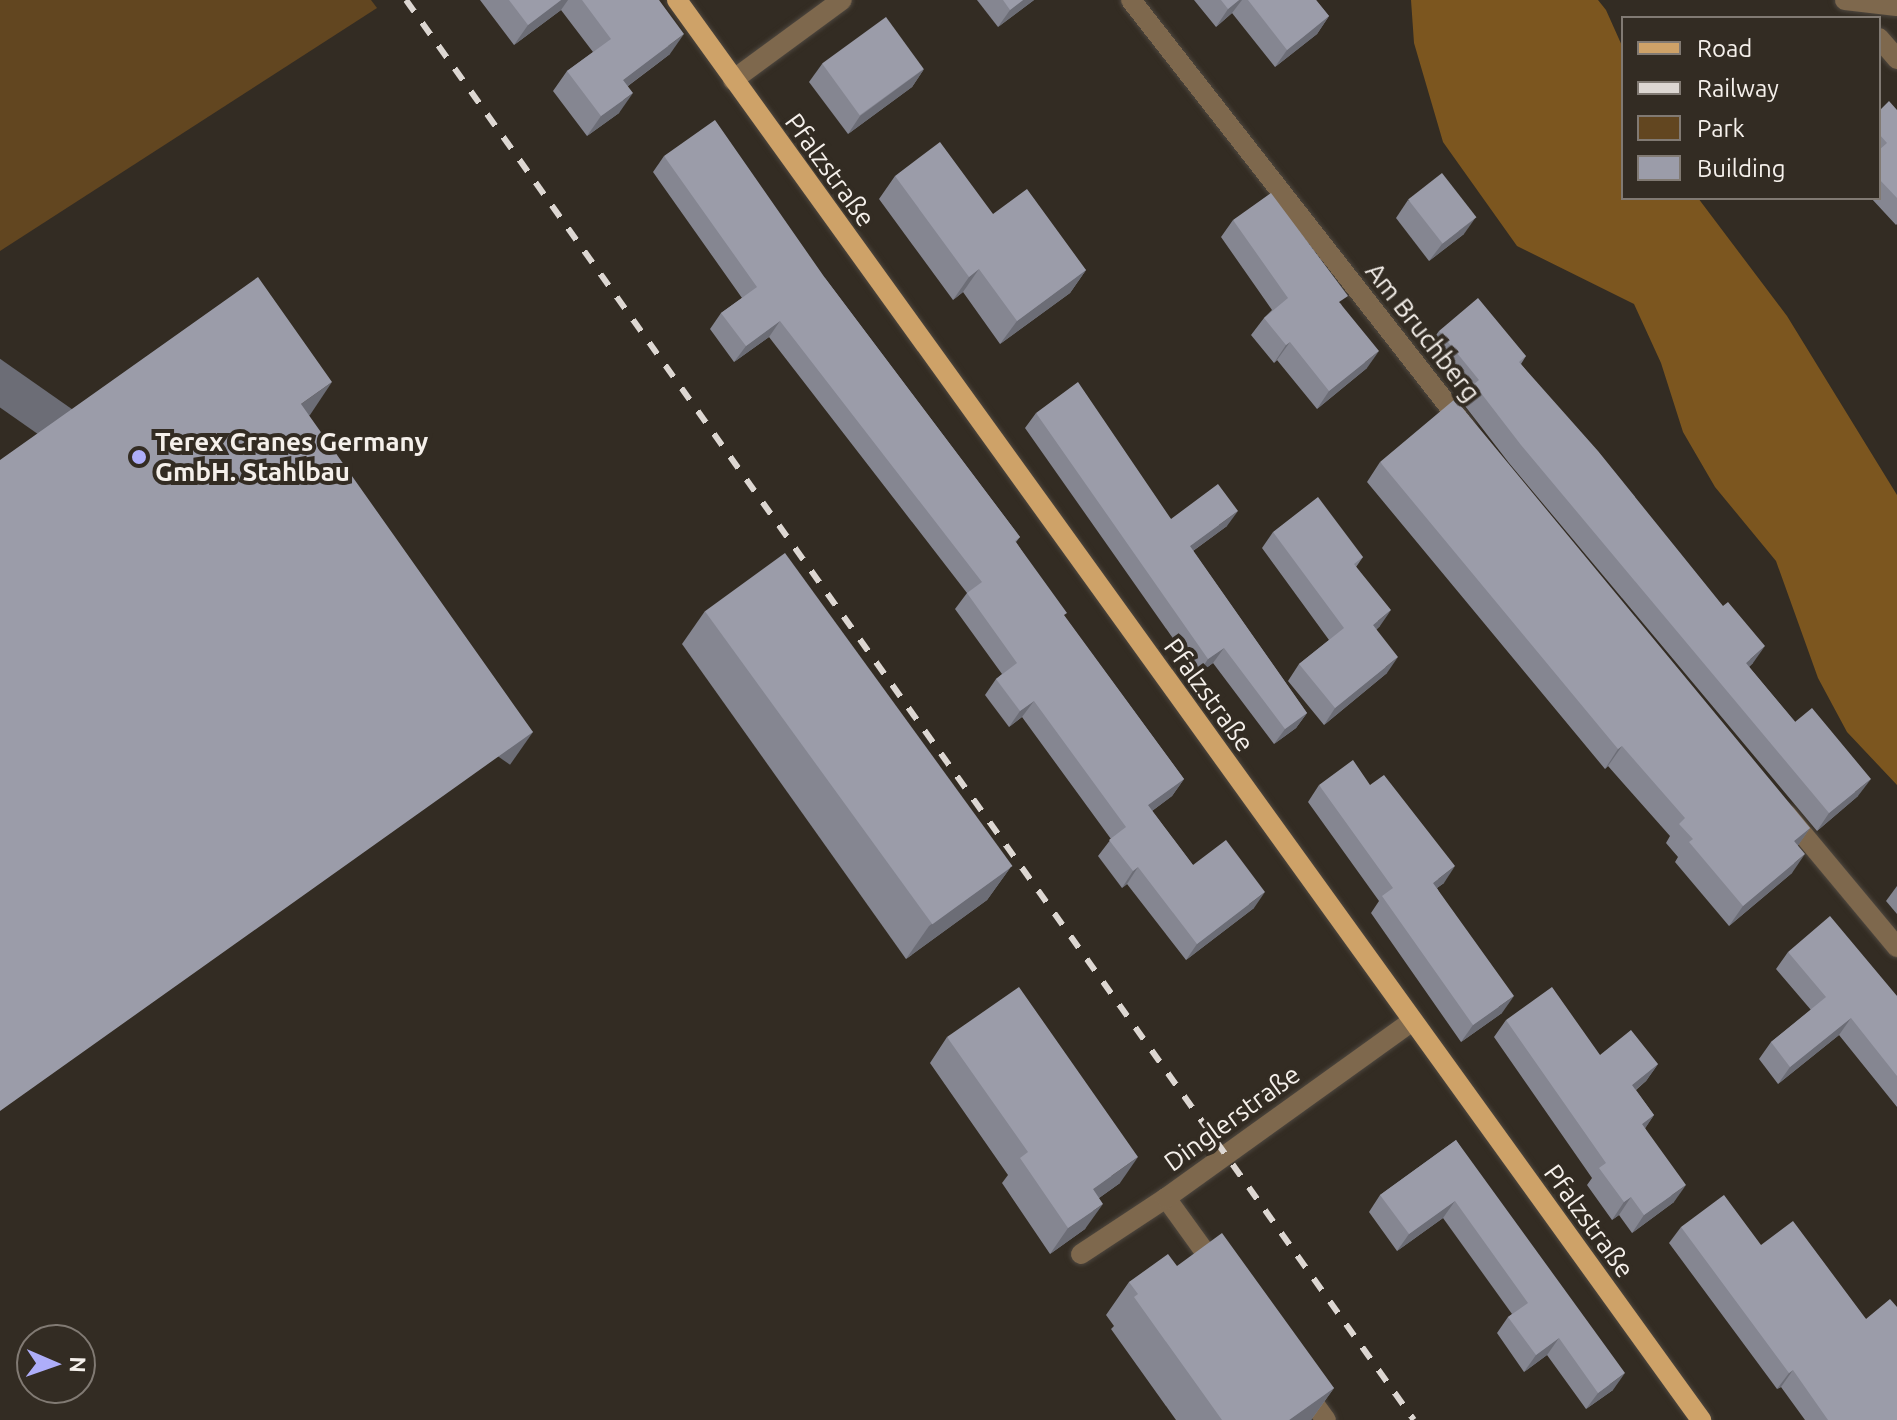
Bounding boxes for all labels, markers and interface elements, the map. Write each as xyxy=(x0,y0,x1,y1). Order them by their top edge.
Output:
legend xyxy=(1621,16,1881,200)
text: Road xyxy=(1697,35,1752,62)
text: Railway xyxy=(1697,75,1779,102)
street label: Pfalzstraße xyxy=(778,107,882,233)
text: Park xyxy=(1697,115,1745,142)
text: Building xyxy=(1697,155,1785,182)
street label: Am Bruchberg xyxy=(1359,256,1487,408)
place label: Terex Cranes Germany GmbH. Stahlbau xyxy=(155,426,428,488)
marker: Terex Cranes Germany GmbH. Stahlbau xyxy=(130,448,148,466)
street label: Pfalzstraße xyxy=(1157,632,1261,758)
street label: Dinglerstraße xyxy=(1158,1058,1306,1178)
street label: Pfalzstraße xyxy=(1537,1158,1641,1284)
north arrow xyxy=(16,1324,96,1404)
text: N xyxy=(66,1356,91,1373)

